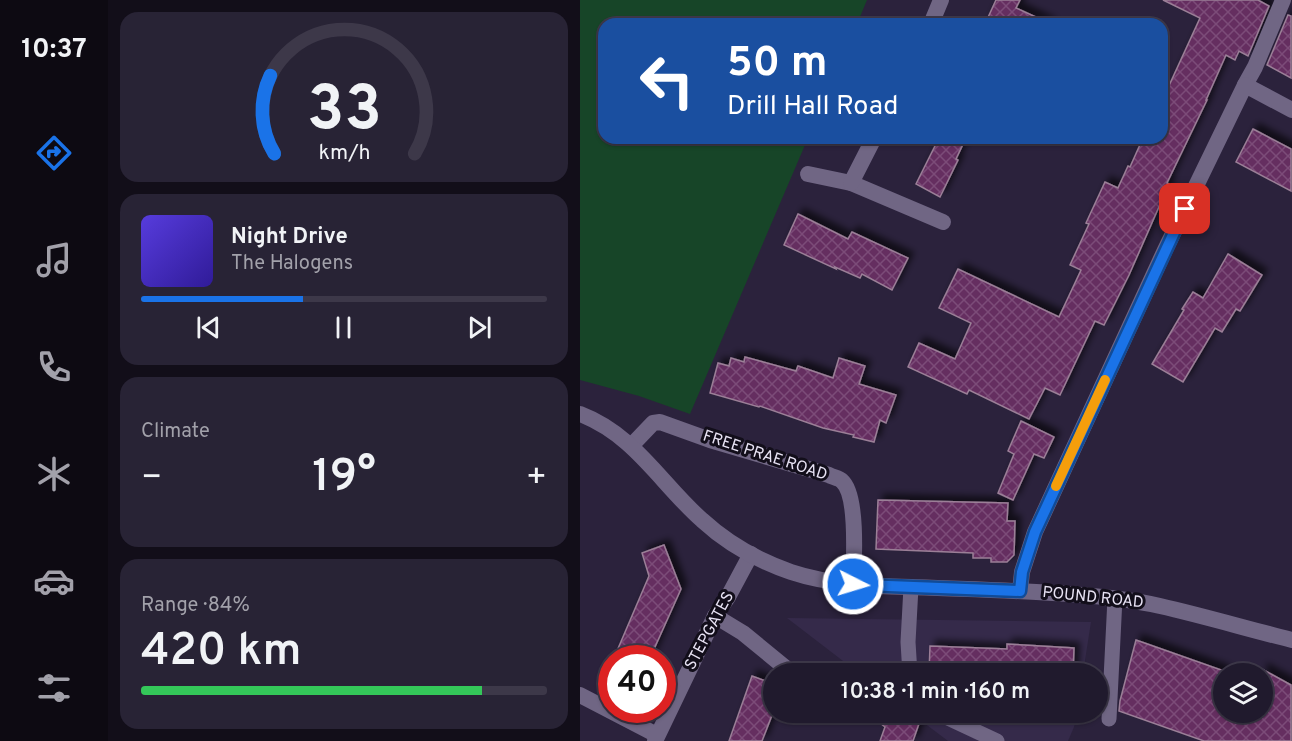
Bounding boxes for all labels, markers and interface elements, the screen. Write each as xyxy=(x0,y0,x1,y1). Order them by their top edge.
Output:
text: 10:37 xyxy=(21,33,87,67)
text: 50 m xyxy=(727,38,828,91)
icon: left xyxy=(628,42,706,120)
text: 33 xyxy=(307,73,381,152)
text: Drill Hall Road xyxy=(727,90,899,124)
icon: directions xyxy=(33,132,75,174)
text: km/h xyxy=(318,141,370,168)
pin xyxy=(1159,183,1210,234)
icon: arrive xyxy=(1168,192,1201,225)
text: Night Drive xyxy=(231,224,348,251)
icon: music xyxy=(33,239,75,281)
text: The Halogens xyxy=(231,251,353,277)
icon: previous xyxy=(192,311,225,344)
icon: pause xyxy=(327,311,360,344)
icon: next xyxy=(463,311,496,344)
icon: phone xyxy=(33,346,75,388)
text: Climate xyxy=(141,419,210,445)
street label: FREE PRAE ROAD xyxy=(700,426,830,486)
text: 19° xyxy=(312,450,376,507)
icon: climate xyxy=(33,453,75,495)
text: − xyxy=(141,458,162,500)
text: + xyxy=(526,458,547,500)
position arrow xyxy=(821,552,885,616)
icon: car xyxy=(33,560,75,602)
street label: POUND ROAD xyxy=(1041,583,1145,613)
street label: STEPGATES xyxy=(681,588,739,674)
text: Range · 84% xyxy=(141,593,250,619)
text: 420 km xyxy=(141,624,301,681)
speed limit sign: 40 xyxy=(598,645,676,723)
map controls xyxy=(1213,663,1273,723)
button: layers xyxy=(1213,663,1273,723)
icon: filters xyxy=(33,667,75,709)
text: 10:38 · 1 min · 160 m xyxy=(841,679,1030,706)

